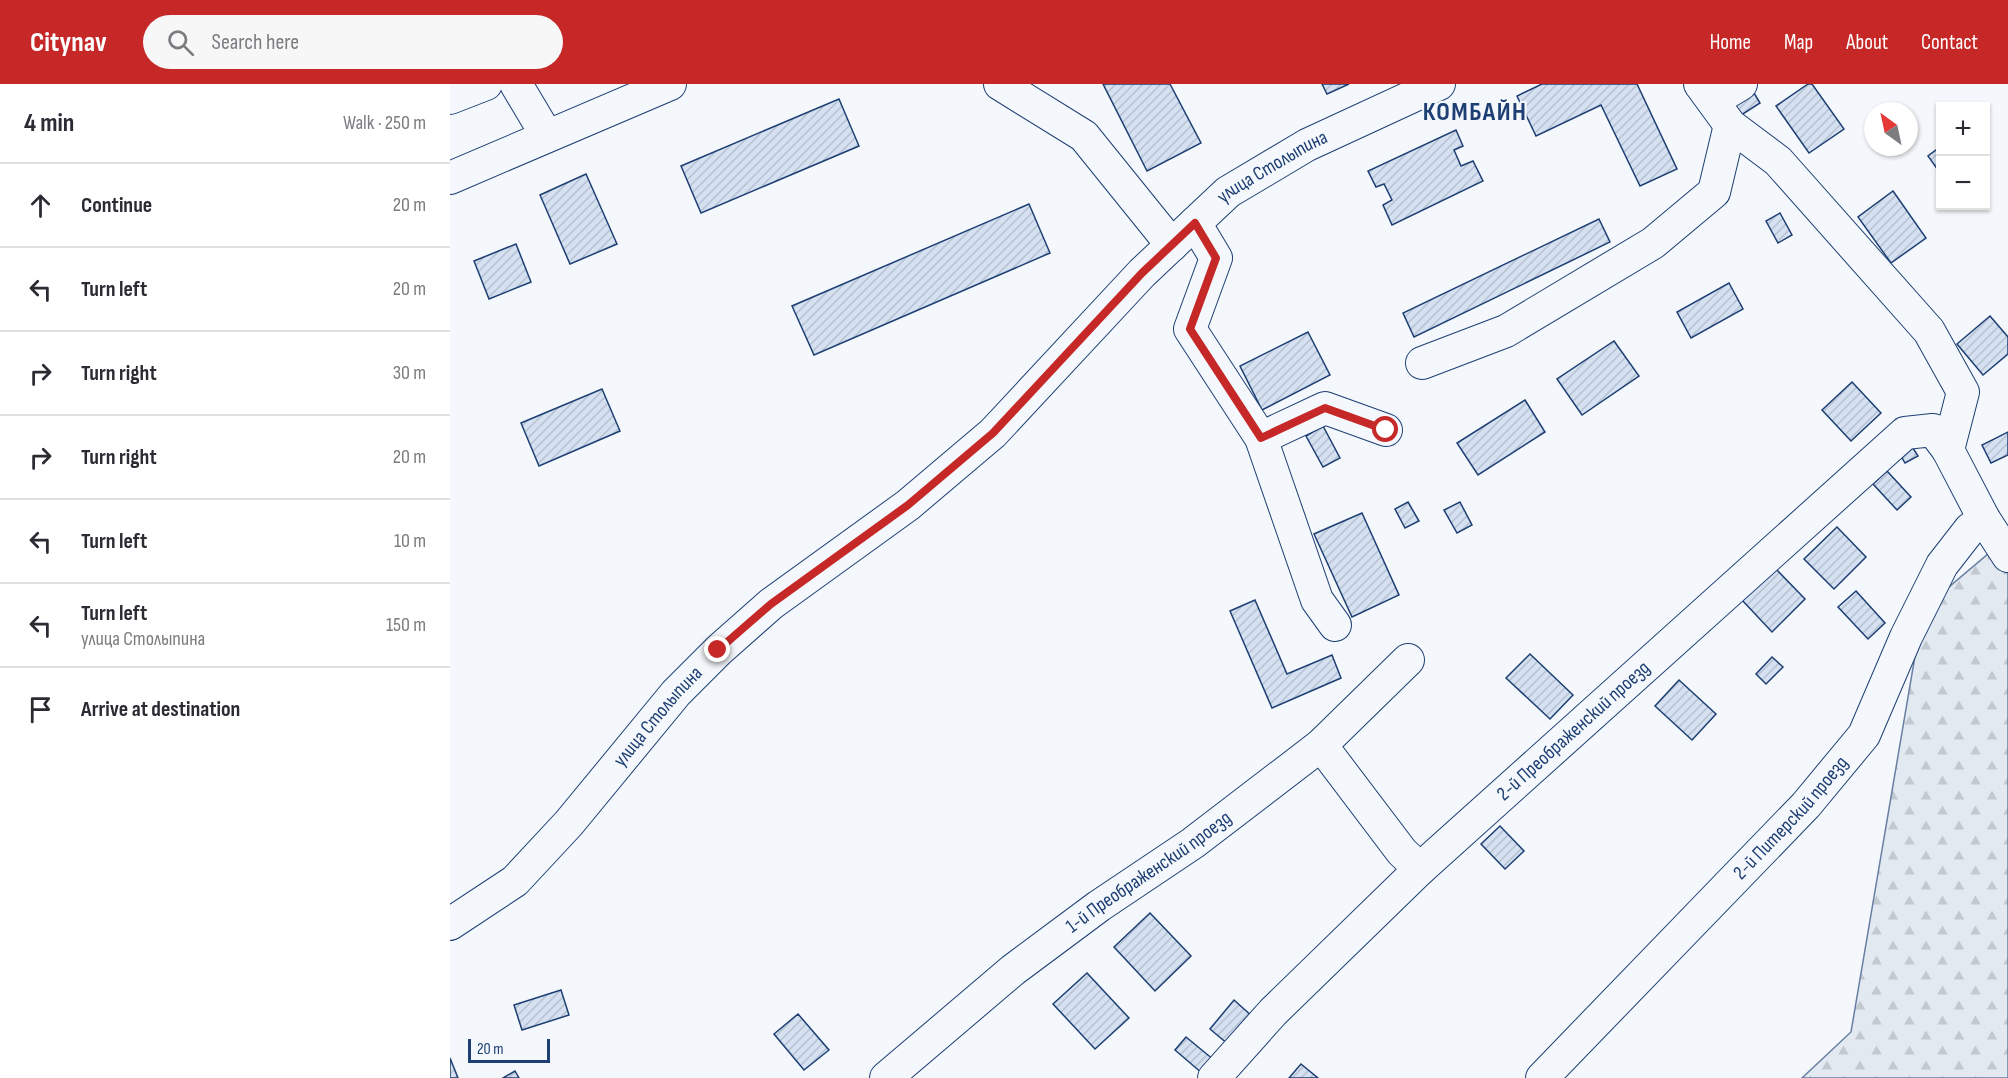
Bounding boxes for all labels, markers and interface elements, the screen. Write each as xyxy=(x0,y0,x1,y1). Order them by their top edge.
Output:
search box xyxy=(143,15,563,69)
text: Citynav xyxy=(30,26,107,59)
icon: search xyxy=(164,26,197,59)
text: Search here xyxy=(212,29,299,56)
text: Home xyxy=(1710,30,1751,55)
text: Map xyxy=(1784,30,1813,55)
text: About xyxy=(1846,30,1888,55)
text: Contact xyxy=(1921,30,1978,55)
district label: КОМБАЙН xyxy=(1423,97,1527,128)
north arrow xyxy=(1864,102,1918,156)
map controls xyxy=(1936,102,1990,210)
button: + xyxy=(1936,102,1990,156)
text: 4 min xyxy=(24,108,74,139)
text: Walk · 250 m xyxy=(343,111,426,135)
street label: улица Столыпина xyxy=(1212,125,1331,208)
button: − xyxy=(1936,156,1990,210)
icon: ahead xyxy=(24,189,57,222)
text: Continue xyxy=(81,192,152,219)
text: 20 m xyxy=(393,193,426,217)
icon: left xyxy=(24,273,57,306)
text: Turn left xyxy=(81,276,147,303)
text: 20 m xyxy=(393,277,426,301)
icon: right xyxy=(24,357,57,390)
text: Turn right xyxy=(81,360,157,387)
text: 30 m xyxy=(393,361,426,385)
route start xyxy=(1372,416,1398,442)
icon: right xyxy=(24,441,57,474)
text: Turn right xyxy=(81,444,157,471)
text: 20 m xyxy=(393,445,426,469)
icon: left xyxy=(24,525,57,558)
text: Turn left xyxy=(81,528,147,555)
text: 10 m xyxy=(394,529,426,553)
text: Turn left xyxy=(81,600,147,627)
icon: left xyxy=(24,609,57,642)
text: 150 m xyxy=(386,613,426,637)
text: улица Столыпина xyxy=(81,627,205,651)
route end xyxy=(704,636,730,662)
street label: 2-й Преображенский проезд xyxy=(1492,656,1655,806)
street label: улица Столыпина xyxy=(608,661,708,771)
icon: arrive xyxy=(24,693,57,726)
text: Arrive at destination xyxy=(81,696,240,723)
street label: 2-й Питерский проезд xyxy=(1728,751,1853,885)
street label: 1-й Преображенский проезд xyxy=(1061,806,1236,938)
scale bar xyxy=(468,1036,550,1064)
text: 20 m xyxy=(477,1040,504,1059)

